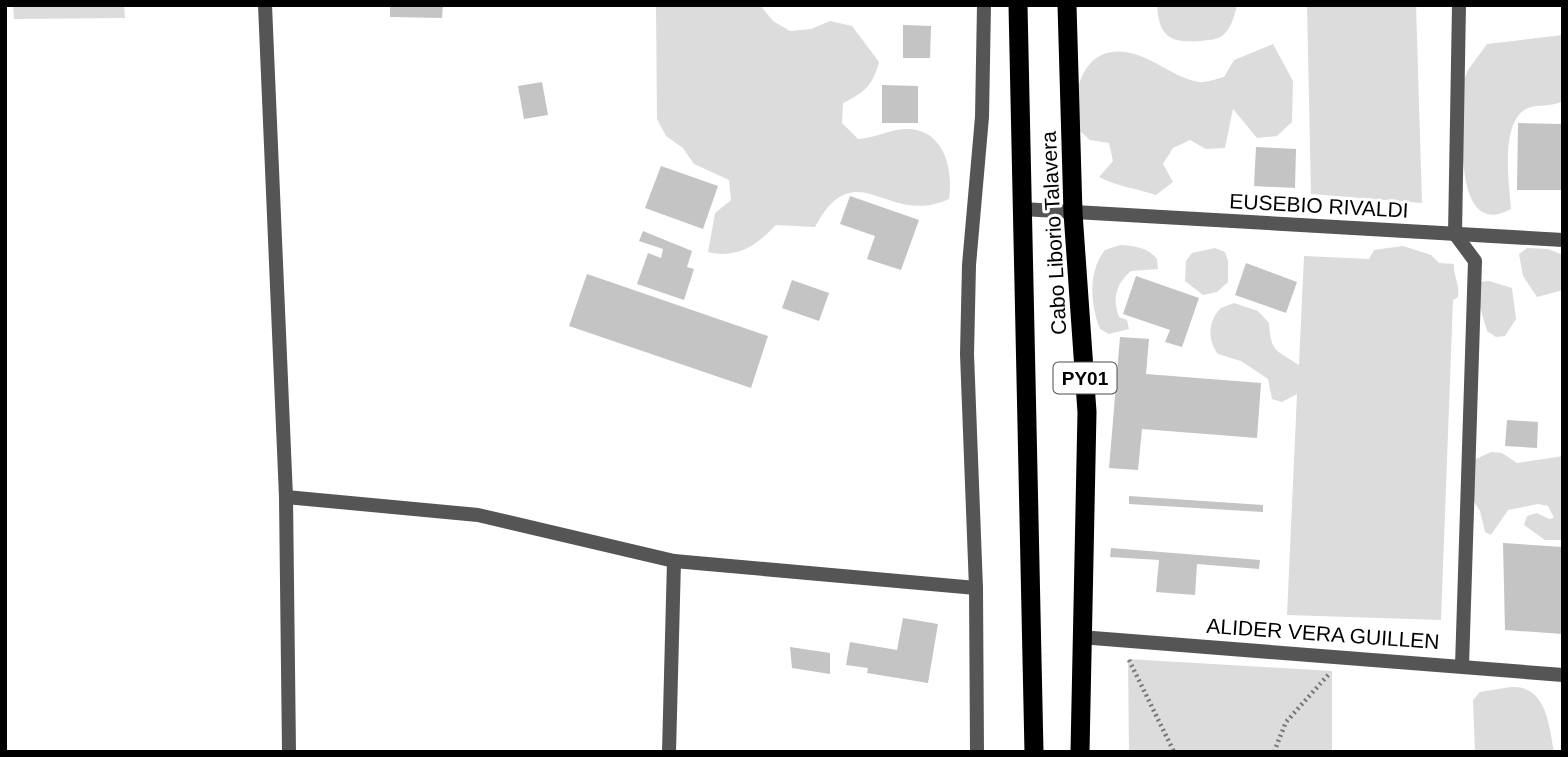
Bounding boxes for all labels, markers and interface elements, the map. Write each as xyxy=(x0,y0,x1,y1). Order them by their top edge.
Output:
street label: Cabo Liborio Talavera xyxy=(1037,130,1070,335)
street label: EUSEBIO RIVALDI xyxy=(1229,189,1409,222)
road number: PY01 xyxy=(1054,362,1116,394)
street label: ALIDER VERA GUILLEN xyxy=(1206,614,1440,653)

